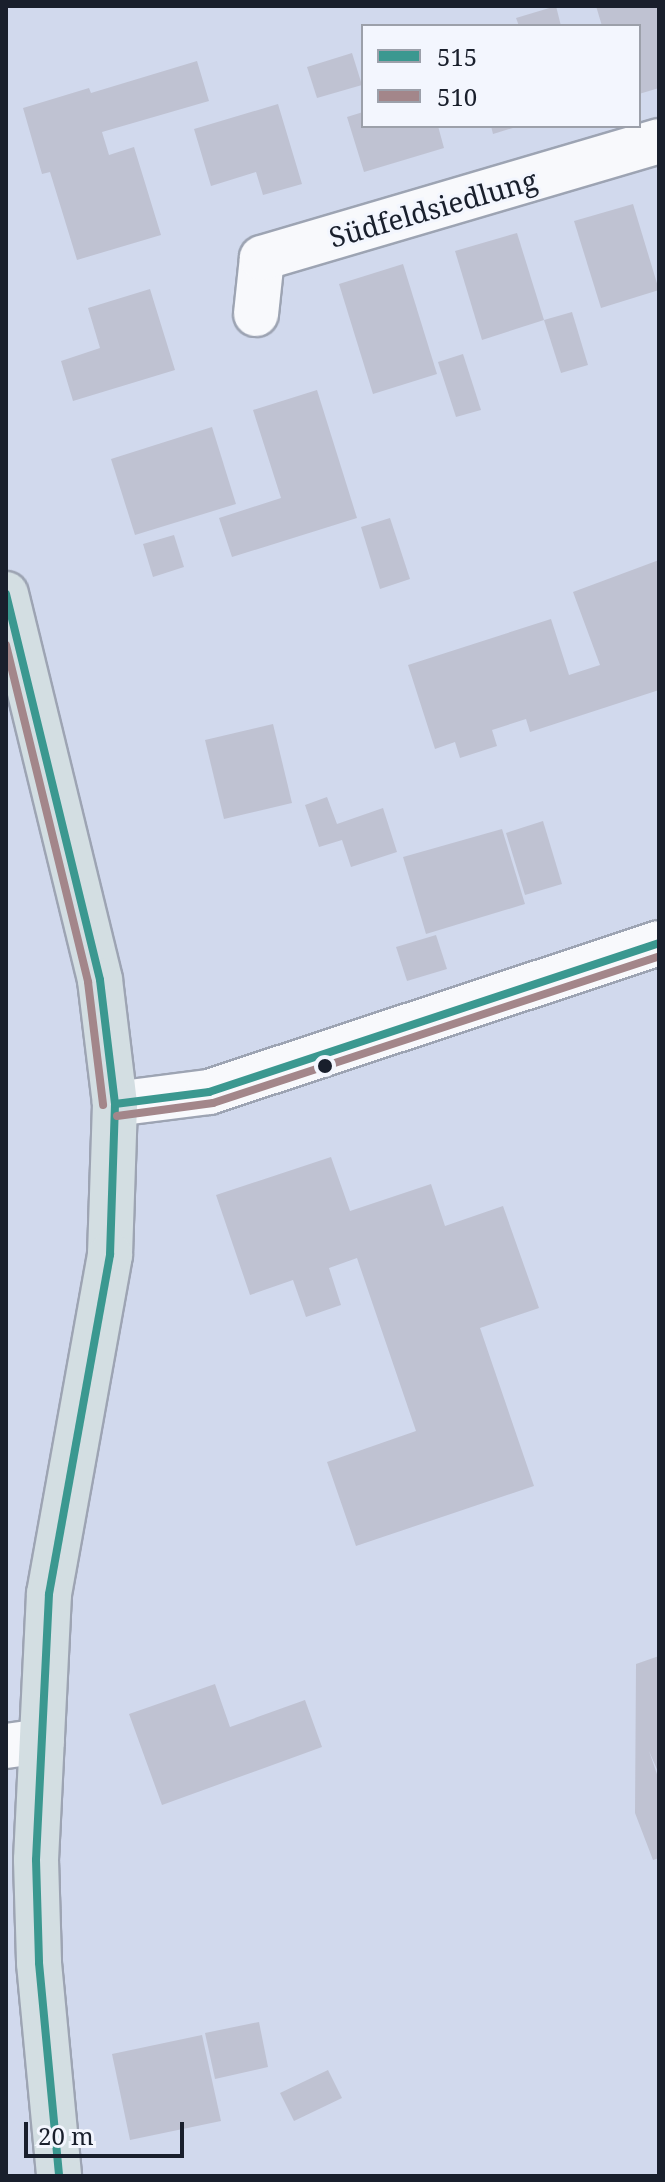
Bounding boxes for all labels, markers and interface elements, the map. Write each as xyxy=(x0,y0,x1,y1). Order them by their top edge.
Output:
legend xyxy=(361,24,641,128)
text: 515 xyxy=(437,40,477,73)
text: 510 xyxy=(437,80,477,113)
street label: Südfeldsiedlung xyxy=(325,162,541,254)
unlabelled marker xyxy=(317,1058,333,1074)
scale bar xyxy=(28,2106,188,2156)
text: 20 m xyxy=(38,2119,94,2152)

